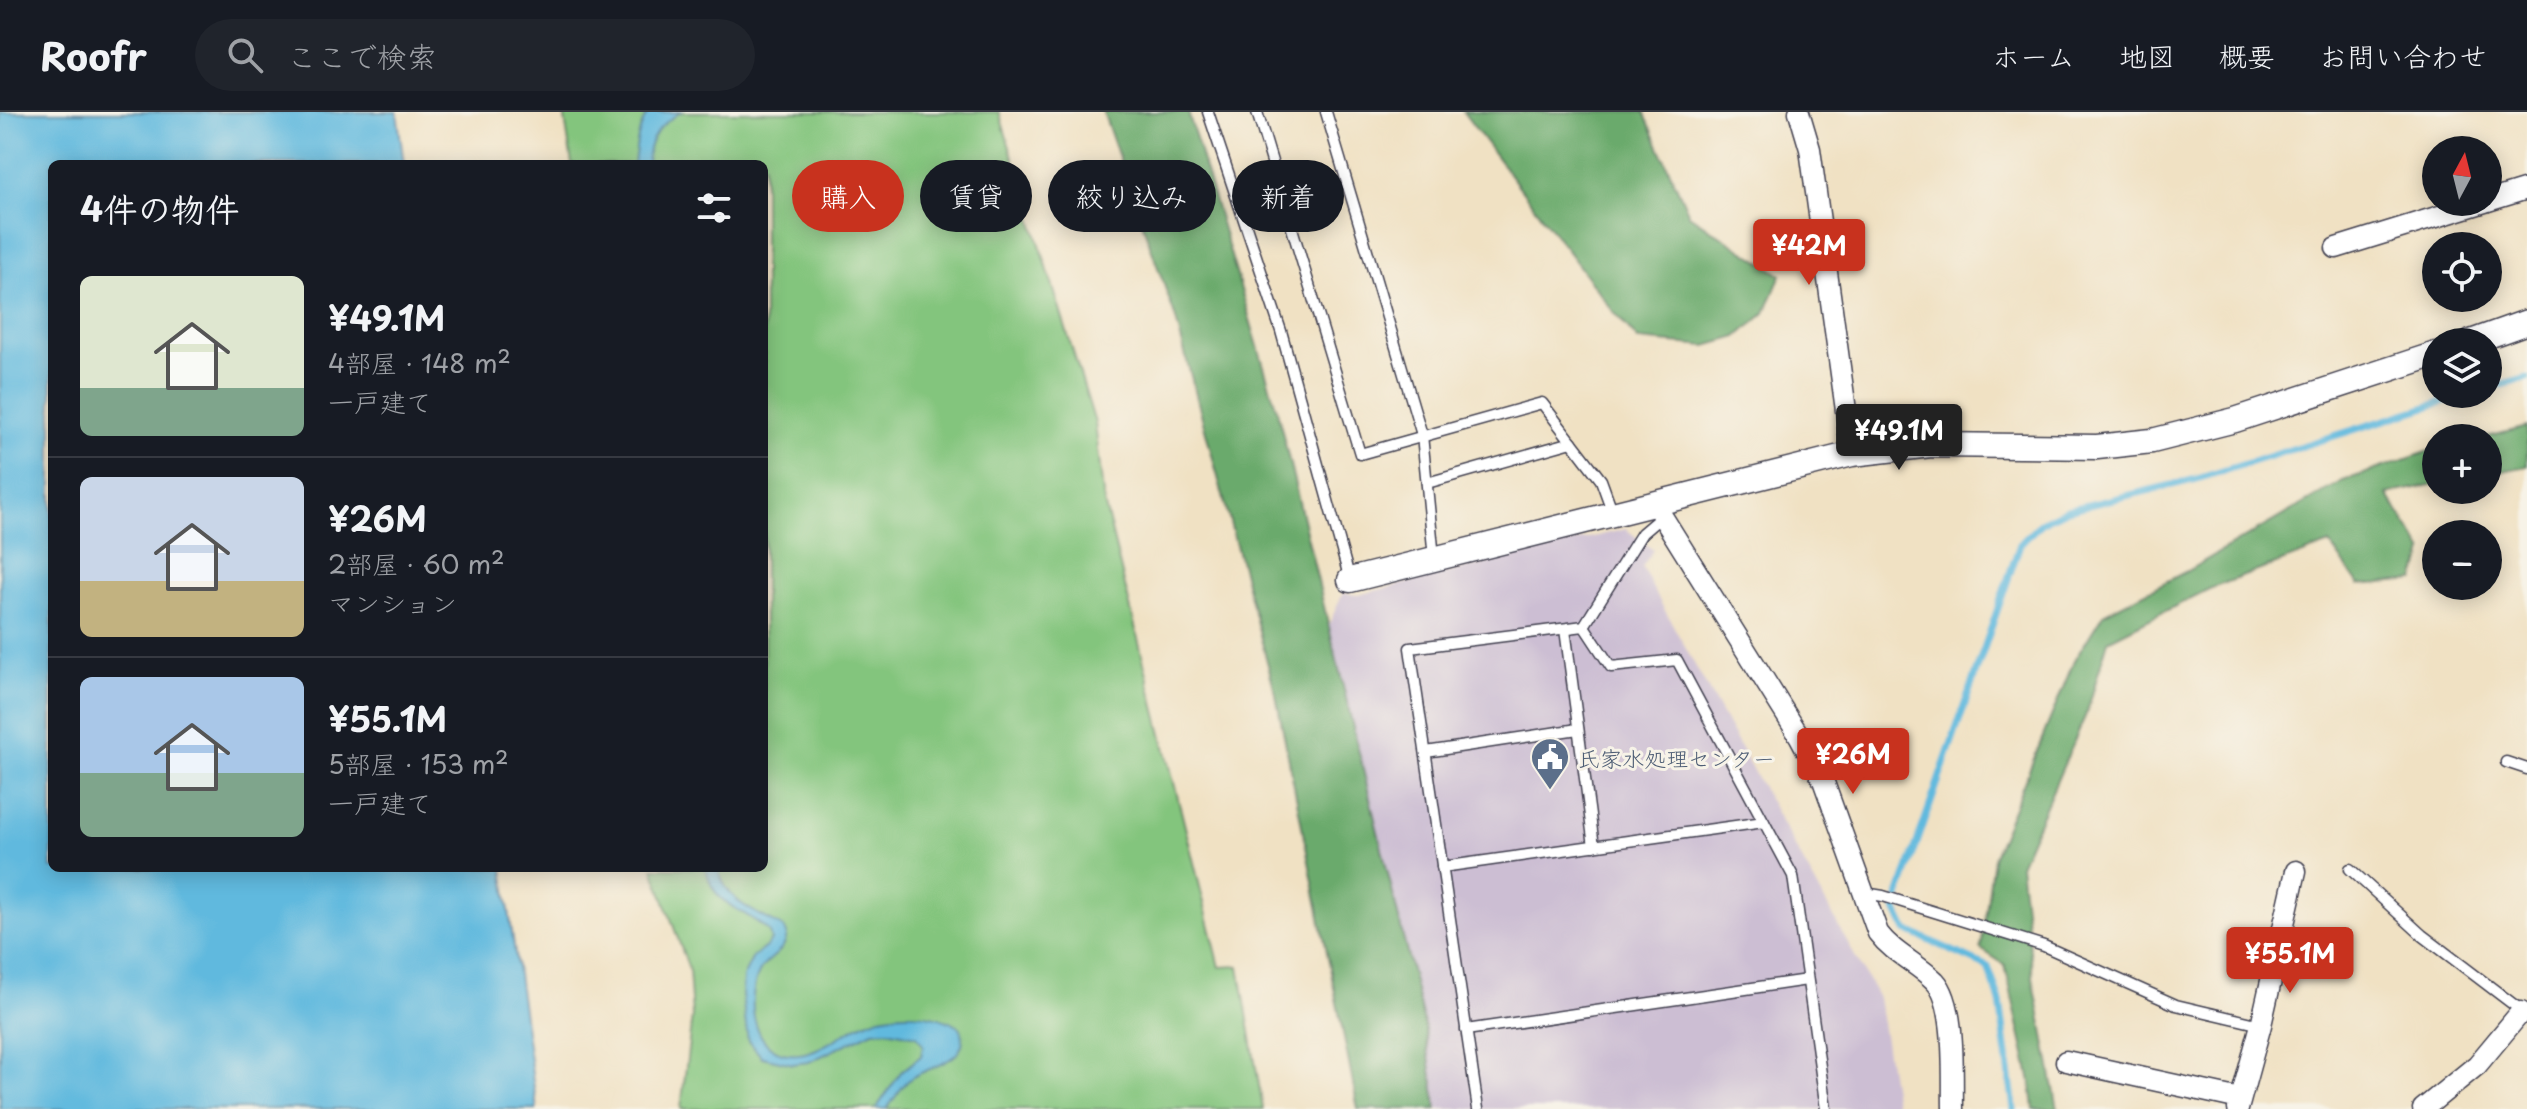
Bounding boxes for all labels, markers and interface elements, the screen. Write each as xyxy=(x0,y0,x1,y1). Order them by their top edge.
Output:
search box xyxy=(195,19,755,91)
text: Roofr xyxy=(40,27,147,84)
icon: search xyxy=(223,33,267,77)
text: ここで検索 xyxy=(287,33,437,78)
text: ホーム xyxy=(1992,34,2075,77)
text: 地図 xyxy=(2119,34,2175,77)
text: 概要 xyxy=(2219,34,2275,77)
text: お問い合わせ xyxy=(2319,34,2487,77)
north arrow xyxy=(2422,136,2502,216)
map controls xyxy=(2422,136,2502,600)
chip: 購入 xyxy=(792,160,904,232)
chip: 賃貸 xyxy=(920,160,1032,232)
chip: 絞り込み xyxy=(1048,160,1216,232)
chip: 新着 xyxy=(1232,160,1344,232)
text: 4件の物件 xyxy=(80,182,239,234)
icon: filters xyxy=(692,186,736,230)
pin: ¥42M xyxy=(1762,219,1856,287)
text: ¥42M xyxy=(1771,225,1847,264)
button: locate xyxy=(2422,232,2502,312)
text: ¥49.1M xyxy=(328,291,445,343)
icon: home xyxy=(144,308,240,404)
button: layers xyxy=(2422,328,2502,408)
text: 4部屋 · 148 m² xyxy=(328,343,511,382)
text: 一戸建て xyxy=(328,382,432,421)
pin: ¥49.1M xyxy=(1834,404,1964,472)
text: ¥49.1M xyxy=(1854,410,1944,449)
button: + xyxy=(2422,424,2502,504)
text: ¥26M xyxy=(328,492,427,544)
icon: home xyxy=(144,509,240,605)
button: − xyxy=(2422,520,2502,600)
text: 2部屋 · 60 m² xyxy=(328,544,505,583)
text: マンション xyxy=(328,583,457,622)
text: ¥55.1M xyxy=(328,692,447,744)
icon: home xyxy=(144,709,240,805)
pin: ¥26M xyxy=(1806,728,1900,796)
text: ¥26M xyxy=(1815,734,1891,773)
public building icon: 氏家水処理センター xyxy=(1529,736,1571,791)
place label: 氏家水処理センター xyxy=(1578,741,1775,774)
text: 5部屋 · 153 m² xyxy=(328,744,509,783)
text: 一戸建て xyxy=(328,783,432,822)
pin: ¥55.1M xyxy=(2225,927,2355,995)
text: ¥55.1M xyxy=(2244,933,2336,972)

